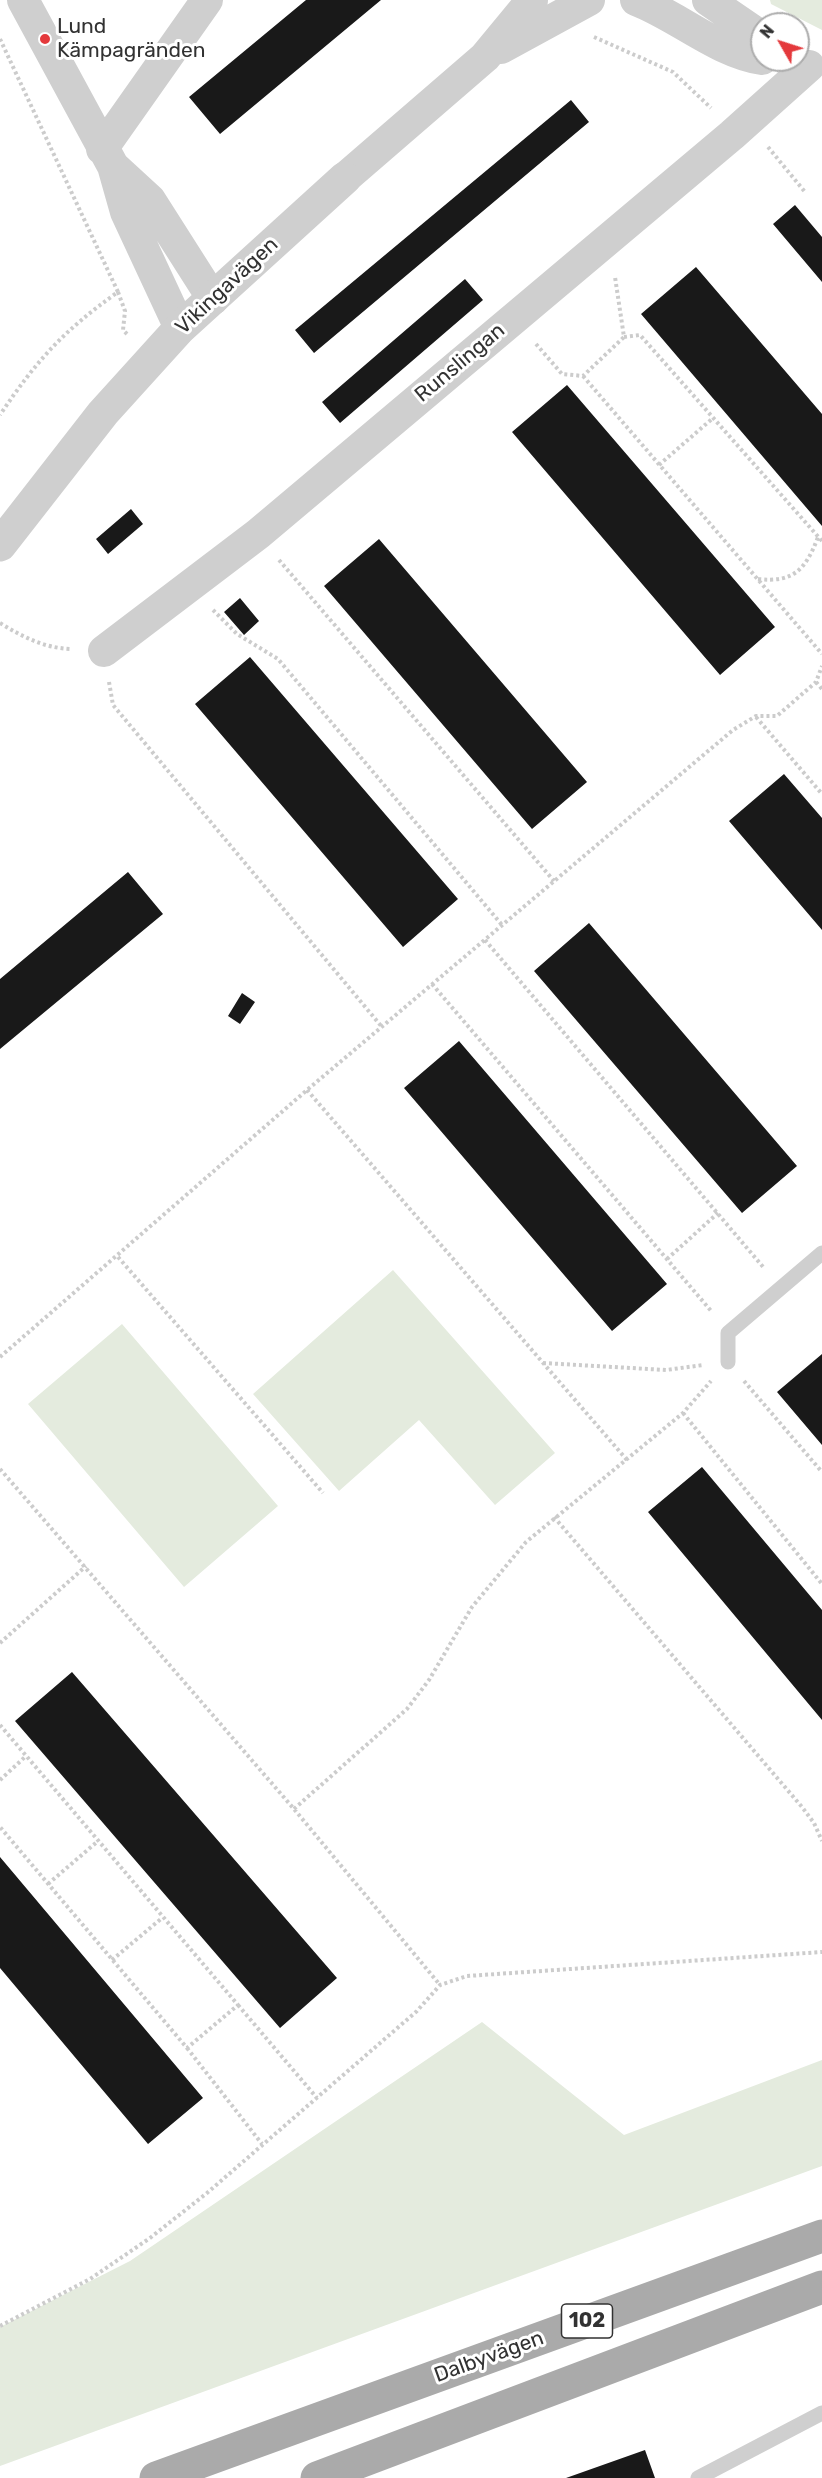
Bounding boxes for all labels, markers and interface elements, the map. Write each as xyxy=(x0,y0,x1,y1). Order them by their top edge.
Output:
north arrow xyxy=(750,12,810,72)
place label: Lund Kämpagränden xyxy=(57,14,205,64)
text: N xyxy=(756,21,778,42)
marker: Lund Kämpagränden xyxy=(38,32,52,46)
street label: Vikingavägen xyxy=(170,232,284,340)
street label: Runslingan xyxy=(410,318,510,408)
road number: 102 xyxy=(562,2304,612,2338)
street label: Dalbyvägen xyxy=(431,2326,547,2388)

